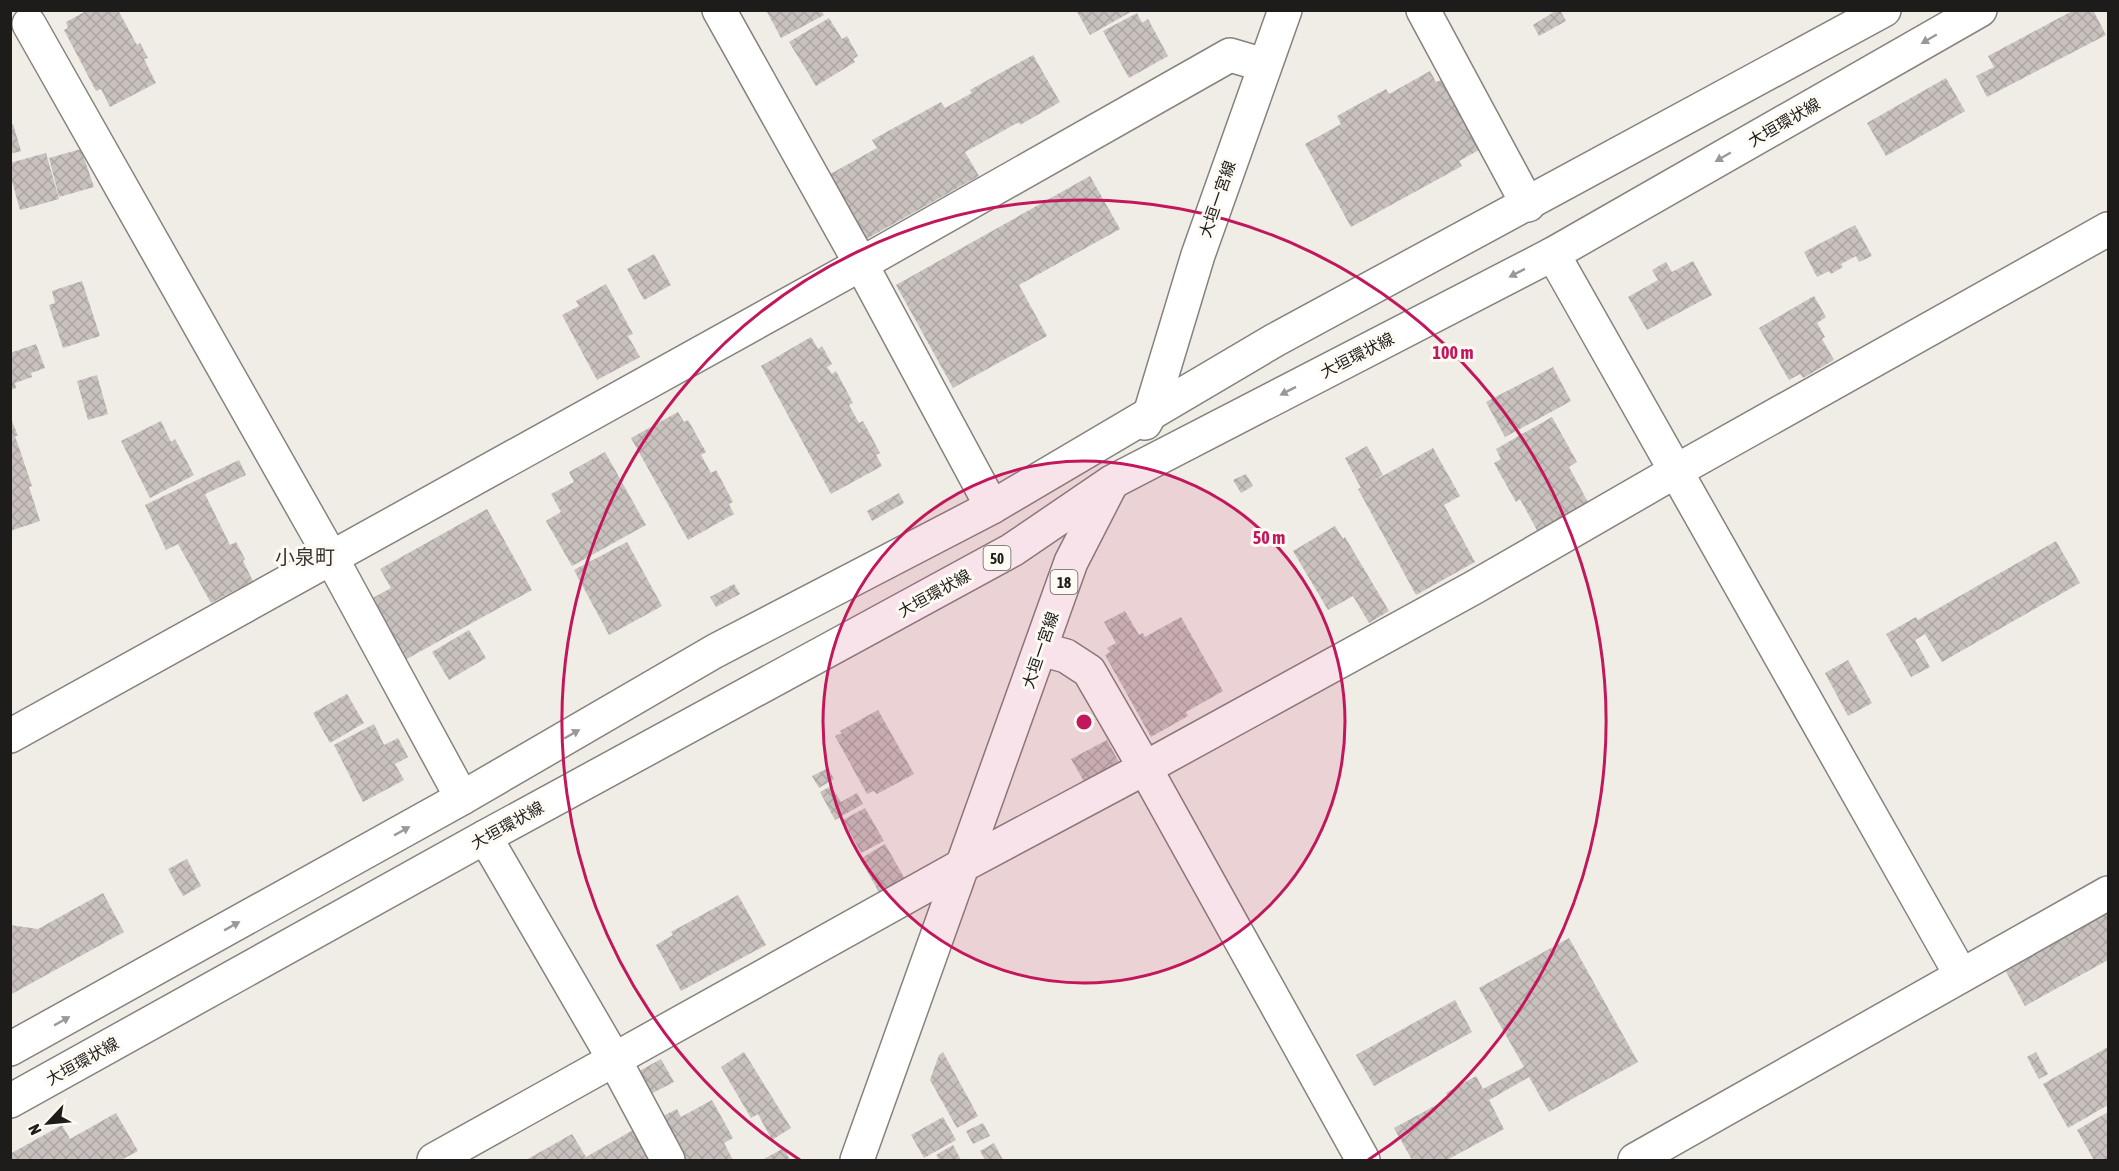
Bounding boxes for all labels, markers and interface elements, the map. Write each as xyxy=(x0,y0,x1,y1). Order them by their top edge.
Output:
one-way arrow xyxy=(1921,34,1938,44)
street label: 大垣環状線 xyxy=(1745,94,1823,150)
one-way arrow xyxy=(1715,151,1732,161)
street label: 大垣一宮線 xyxy=(1195,158,1239,240)
one-way arrow xyxy=(1508,268,1525,277)
street label: 大垣環状線 xyxy=(1317,329,1397,381)
text: 100 m xyxy=(1433,342,1473,363)
one-way arrow xyxy=(1279,387,1296,396)
text: 50 m xyxy=(1253,527,1285,548)
district label: 小泉町 xyxy=(275,545,335,568)
road number: 50 xyxy=(984,546,1010,570)
street label: 大垣環状線 xyxy=(895,566,973,620)
road number: 18 xyxy=(1050,570,1078,594)
street label: 大垣一宮線 xyxy=(1018,609,1062,691)
centre of rings xyxy=(1074,712,1094,732)
one-way arrow xyxy=(563,729,580,739)
street label: 大垣環状線 xyxy=(468,798,546,852)
one-way arrow xyxy=(394,826,411,836)
one-way arrow xyxy=(224,921,241,931)
one-way arrow xyxy=(53,1016,70,1026)
street label: 大垣環状線 xyxy=(43,1034,121,1088)
north arrow xyxy=(18,1093,78,1153)
text: N xyxy=(24,1121,45,1138)

